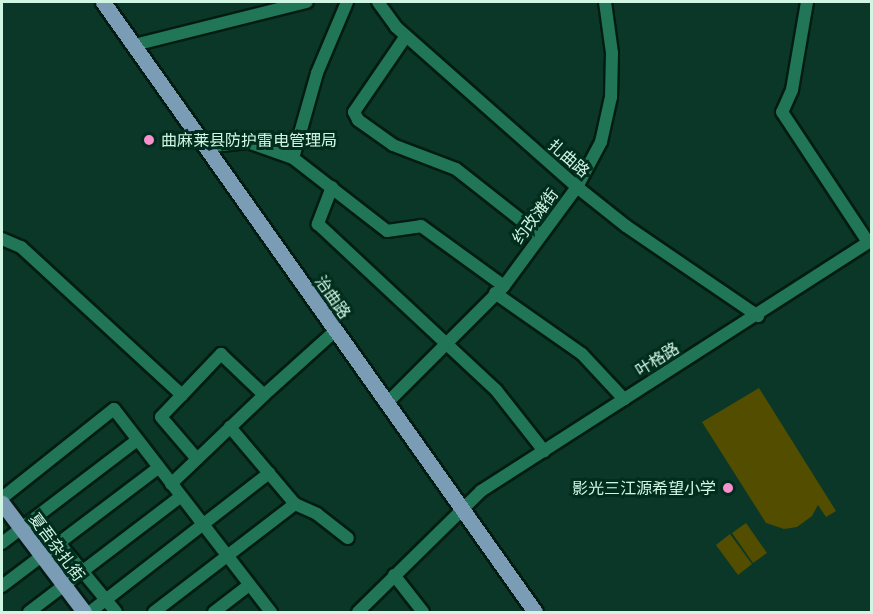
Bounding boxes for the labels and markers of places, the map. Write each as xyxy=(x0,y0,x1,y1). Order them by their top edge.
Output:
place label: 曲麻莱县防护雷电管理局 xyxy=(161,130,337,150)
marker: 曲麻莱县防护雷电管理局 xyxy=(142,133,156,147)
place label: 影光三江源希望小学 xyxy=(572,478,716,498)
marker: 影光三江源希望小学 xyxy=(721,481,735,495)

